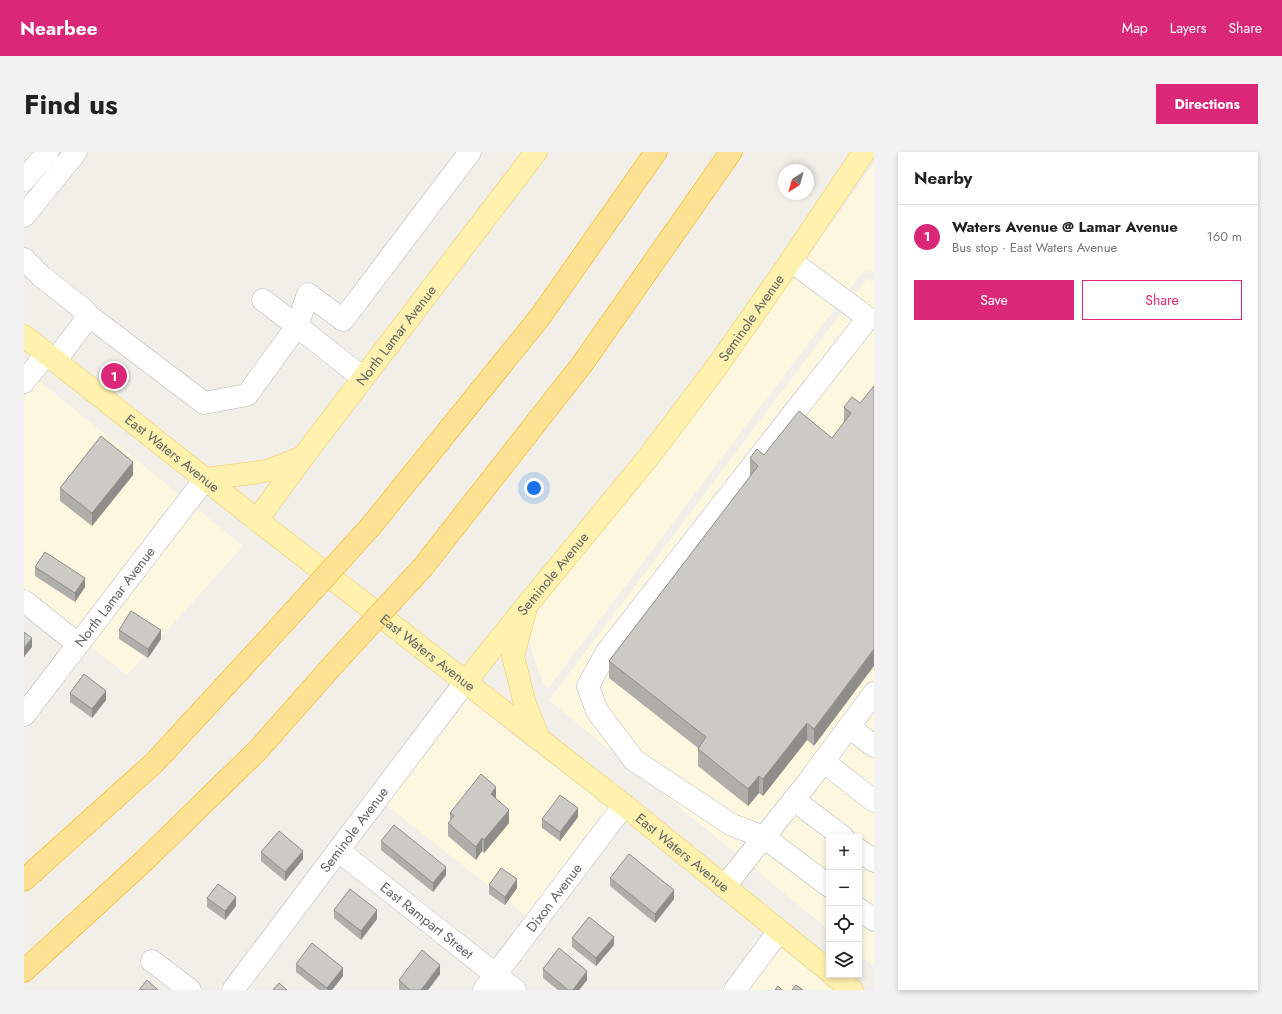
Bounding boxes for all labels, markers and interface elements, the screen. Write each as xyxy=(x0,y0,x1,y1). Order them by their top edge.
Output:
text: Nearbee xyxy=(20,15,98,42)
text: Map xyxy=(1122,18,1148,38)
text: Layers xyxy=(1170,18,1206,38)
text: Share xyxy=(1228,18,1262,38)
text: Find us xyxy=(24,84,118,125)
button: Directions xyxy=(1156,84,1258,124)
north arrow xyxy=(778,164,814,200)
text: Nearby xyxy=(914,166,972,190)
text: Waters Avenue @ Lamar Avenue xyxy=(952,216,1178,238)
text: 1 xyxy=(924,227,930,246)
text: 160 m xyxy=(1207,227,1242,246)
text: Bus stop · East Waters Avenue xyxy=(952,238,1117,257)
street label: Seminole Avenue xyxy=(713,270,789,366)
button: Save xyxy=(914,280,1074,320)
button: Share xyxy=(1082,280,1242,320)
street label: North Lamar Avenue xyxy=(351,281,441,390)
pin: 1 xyxy=(101,361,127,391)
street label: East Waters Avenue xyxy=(121,409,224,497)
your location xyxy=(524,478,544,498)
street label: Seminole Avenue xyxy=(512,528,593,620)
street label: North Lamar Avenue xyxy=(70,542,160,651)
street label: East Waters Avenue xyxy=(376,609,480,696)
street label: Seminole Avenue xyxy=(315,782,393,877)
street label: East Waters Avenue xyxy=(631,808,734,897)
map controls xyxy=(826,834,862,978)
button: + xyxy=(826,834,862,870)
street label: Dixon Avenue xyxy=(521,859,587,936)
button: − xyxy=(826,870,862,906)
street label: East Rampart Street xyxy=(376,877,478,964)
button: locate xyxy=(826,906,862,942)
button: layers xyxy=(826,942,862,978)

